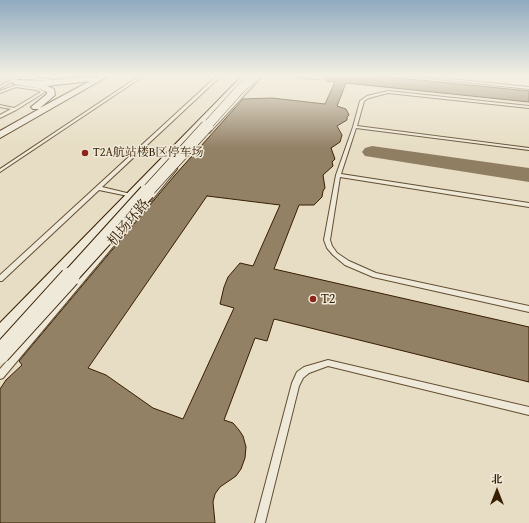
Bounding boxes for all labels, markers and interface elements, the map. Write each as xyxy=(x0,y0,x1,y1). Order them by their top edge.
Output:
place label: T2A航站楼B区停车场 xyxy=(93,146,204,160)
marker: T2A航站楼B区停车场 xyxy=(80,148,90,158)
street label: 机场环路 xyxy=(105,196,153,250)
place label: T2 xyxy=(321,291,336,307)
marker: T2 xyxy=(308,294,318,304)
north arrow xyxy=(477,471,517,511)
text: 北 xyxy=(492,471,503,487)

